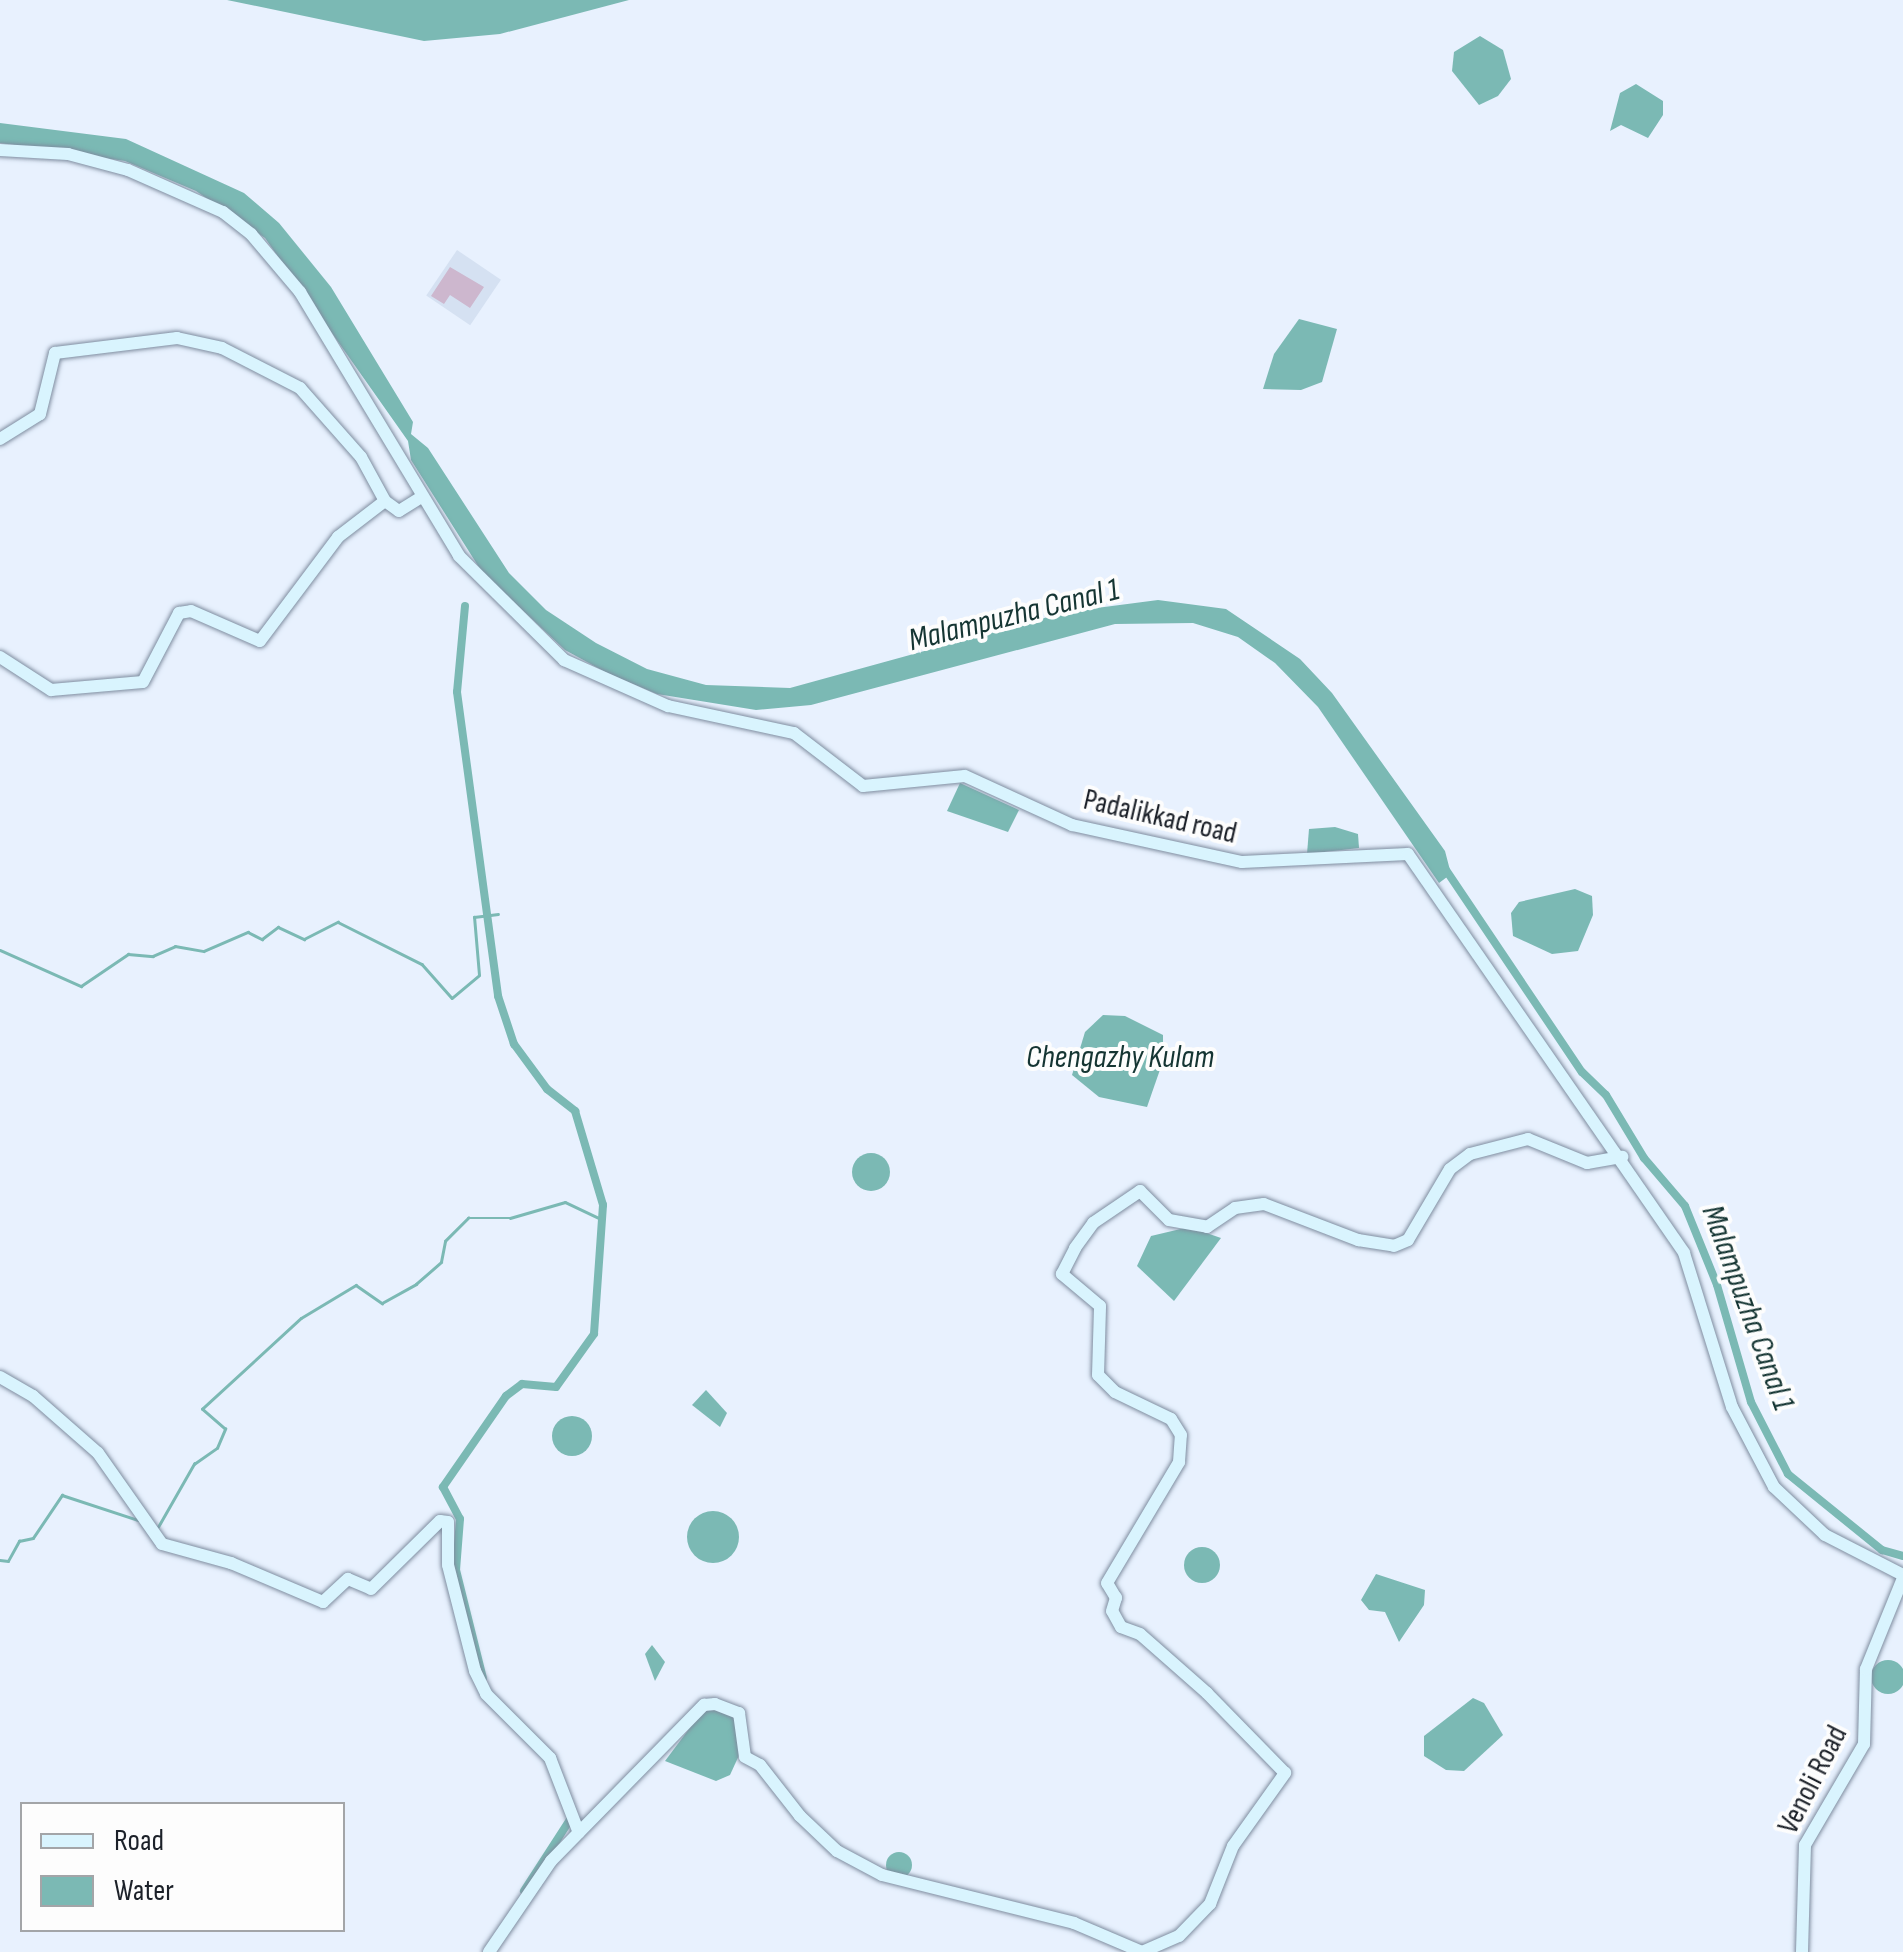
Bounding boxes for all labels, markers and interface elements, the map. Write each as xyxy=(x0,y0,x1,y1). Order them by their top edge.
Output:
water label: Malampuzha Canal 1 xyxy=(905,571,1123,661)
street label: Padalikkad road xyxy=(1080,782,1240,852)
water label: Chengazhy Kulam xyxy=(1026,1039,1214,1077)
water label: Malampuzha Canal 1 xyxy=(1692,1200,1802,1416)
street label: Venoli Road xyxy=(1771,1720,1855,1840)
legend xyxy=(20,1802,345,1932)
text: Road xyxy=(114,1823,164,1859)
text: Water xyxy=(114,1873,174,1909)

